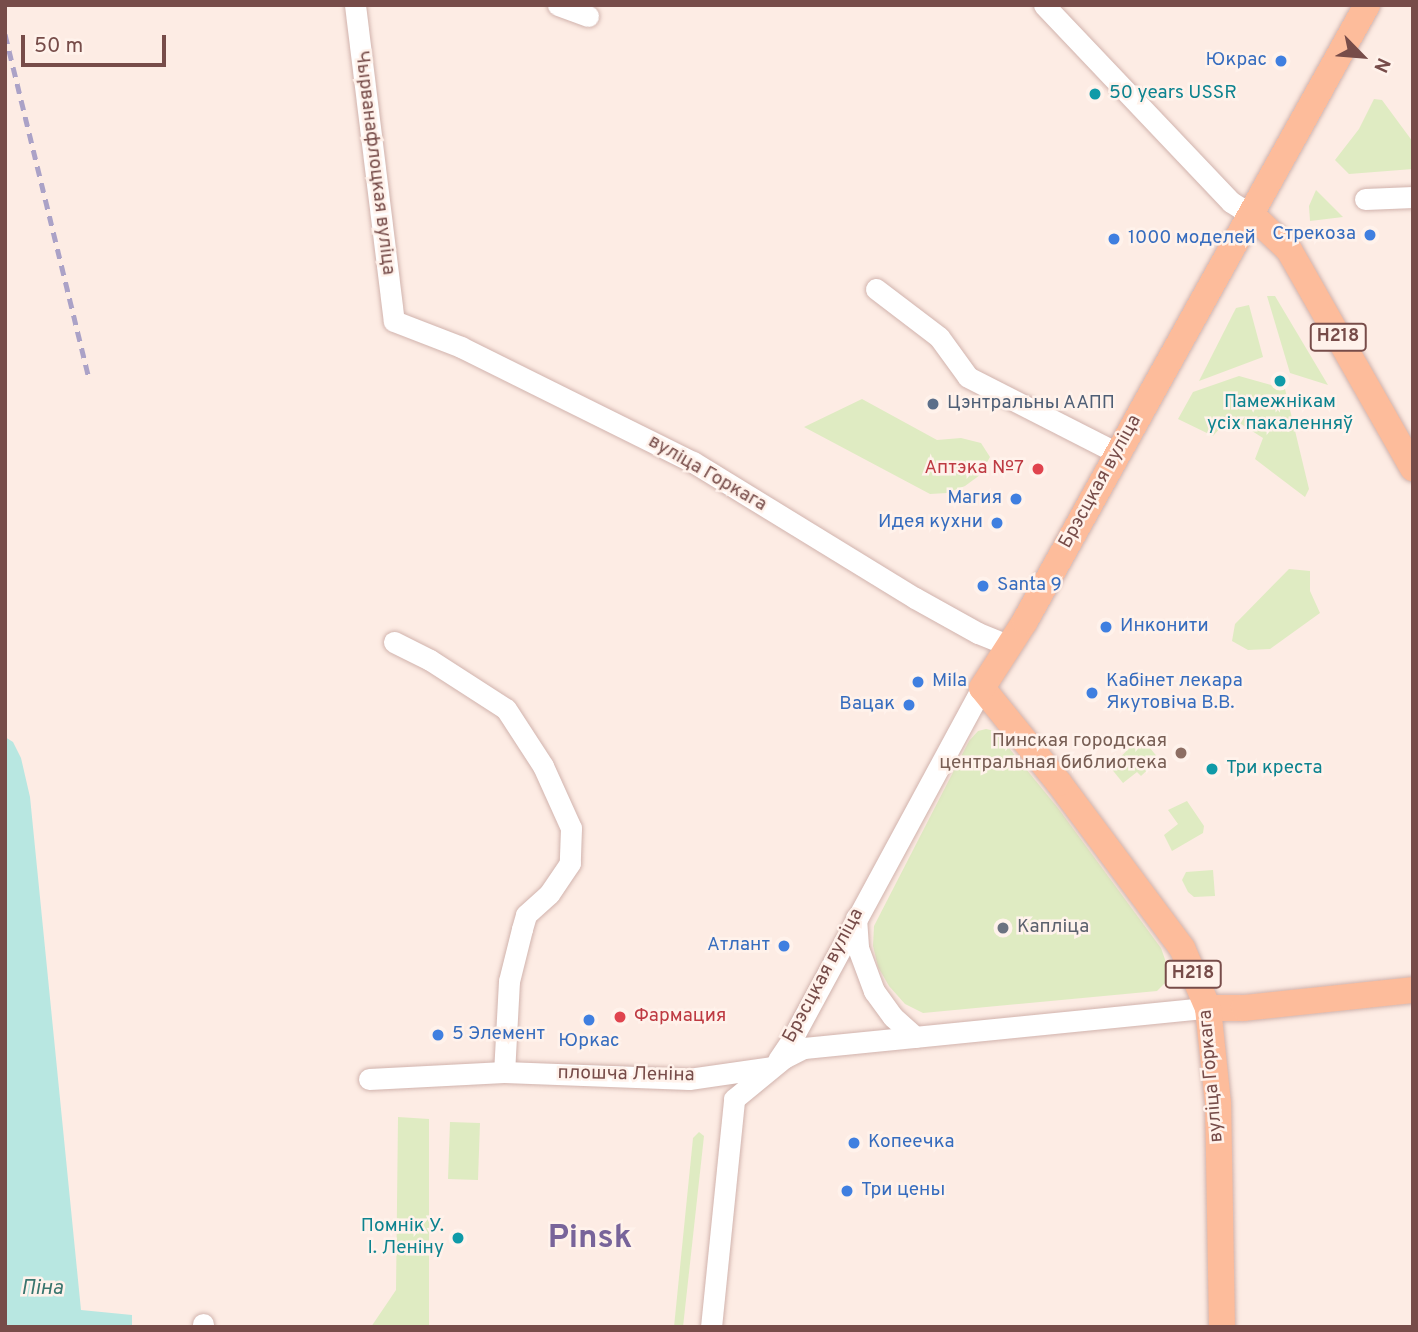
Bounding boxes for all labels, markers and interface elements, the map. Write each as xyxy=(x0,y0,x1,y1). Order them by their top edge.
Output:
scale bar xyxy=(24,21,170,65)
north arrow xyxy=(1327,21,1397,91)
text: 50 m xyxy=(34,33,83,60)
street label: Чырванафлоцкая вуліца xyxy=(349,50,399,276)
place label: Юкрас xyxy=(1206,50,1267,72)
marker: Юкрас xyxy=(1273,53,1289,69)
text: N xyxy=(1367,54,1395,76)
place label: 50 years USSR xyxy=(1109,83,1237,105)
marker: 50 years USSR xyxy=(1087,86,1103,102)
place label: Стрекоза xyxy=(1272,224,1356,246)
marker: Стрекоза xyxy=(1362,227,1378,243)
place label: 1000 моделей xyxy=(1128,228,1256,250)
marker: 1000 моделей xyxy=(1106,231,1122,247)
road number: Н218 xyxy=(1308,323,1368,352)
marker: Памежнікам усіх пакаленняў xyxy=(1272,373,1288,389)
place label: Памежнікам усіх пакаленняў xyxy=(1207,392,1353,436)
place label: Цэнтральны ААПП xyxy=(947,393,1116,415)
marker: Цэнтральны ААПП xyxy=(925,396,941,412)
street label: Брэсцкая вуліца xyxy=(1055,411,1147,553)
street label: вуліца Горкага xyxy=(644,431,770,517)
place label: Аптэка №7 xyxy=(924,458,1024,480)
marker: Аптэка №7 xyxy=(1030,461,1046,477)
place label: Магия xyxy=(947,488,1002,510)
marker: Магия xyxy=(1008,491,1024,507)
place label: Идея кухни xyxy=(878,512,983,534)
marker: Идея кухни xyxy=(989,515,1005,531)
place label: Santa 9 xyxy=(997,575,1062,597)
marker: Santa 9 xyxy=(975,578,991,594)
place label: Инконити xyxy=(1120,616,1209,638)
marker: Инконити xyxy=(1098,619,1114,635)
place label: Mila xyxy=(932,671,967,693)
place label: Кабінет лекара Якутовіча В.В. xyxy=(1106,671,1243,715)
marker: Mila xyxy=(910,674,926,690)
marker: Кабінет лекара Якутовіча В.В. xyxy=(1084,685,1100,701)
place label: Вацак xyxy=(839,694,895,716)
marker: Вацак xyxy=(901,697,917,713)
place label: Пинская городская центральная библиотека xyxy=(939,731,1167,775)
marker: Пинская городская центральная библиотека xyxy=(1173,745,1189,761)
place label: Три креста xyxy=(1226,758,1322,780)
marker: Три креста xyxy=(1204,761,1220,777)
street label: Брэсцкая вуліца xyxy=(779,905,869,1047)
place label: Капліца xyxy=(1017,917,1089,939)
marker: Капліца xyxy=(995,920,1011,936)
place label: Атлант xyxy=(707,935,770,957)
marker: Атлант xyxy=(776,938,792,954)
road number: Н218 xyxy=(1163,959,1223,988)
place label: Фармация xyxy=(634,1006,726,1028)
marker: Фармация xyxy=(612,1009,628,1025)
street label: вуліца Горкага xyxy=(1195,1009,1229,1143)
marker: Юркас xyxy=(581,1012,597,1028)
place label: 5 Элемент xyxy=(452,1024,545,1046)
marker: 5 Элемент xyxy=(430,1027,446,1043)
place label: Юркас xyxy=(558,1031,620,1053)
street label: плошча Леніна xyxy=(557,1062,695,1088)
place label: Копеечка xyxy=(868,1132,955,1154)
marker: Копеечка xyxy=(846,1135,862,1151)
place label: Три цены xyxy=(861,1180,945,1202)
marker: Три цены xyxy=(839,1183,855,1199)
place label: Помнік У. І. Леніну xyxy=(361,1216,444,1260)
district label: Pinsk xyxy=(548,1220,632,1260)
marker: Помнік У. І. Леніну xyxy=(450,1230,466,1246)
water label: Піна xyxy=(21,1276,63,1302)

